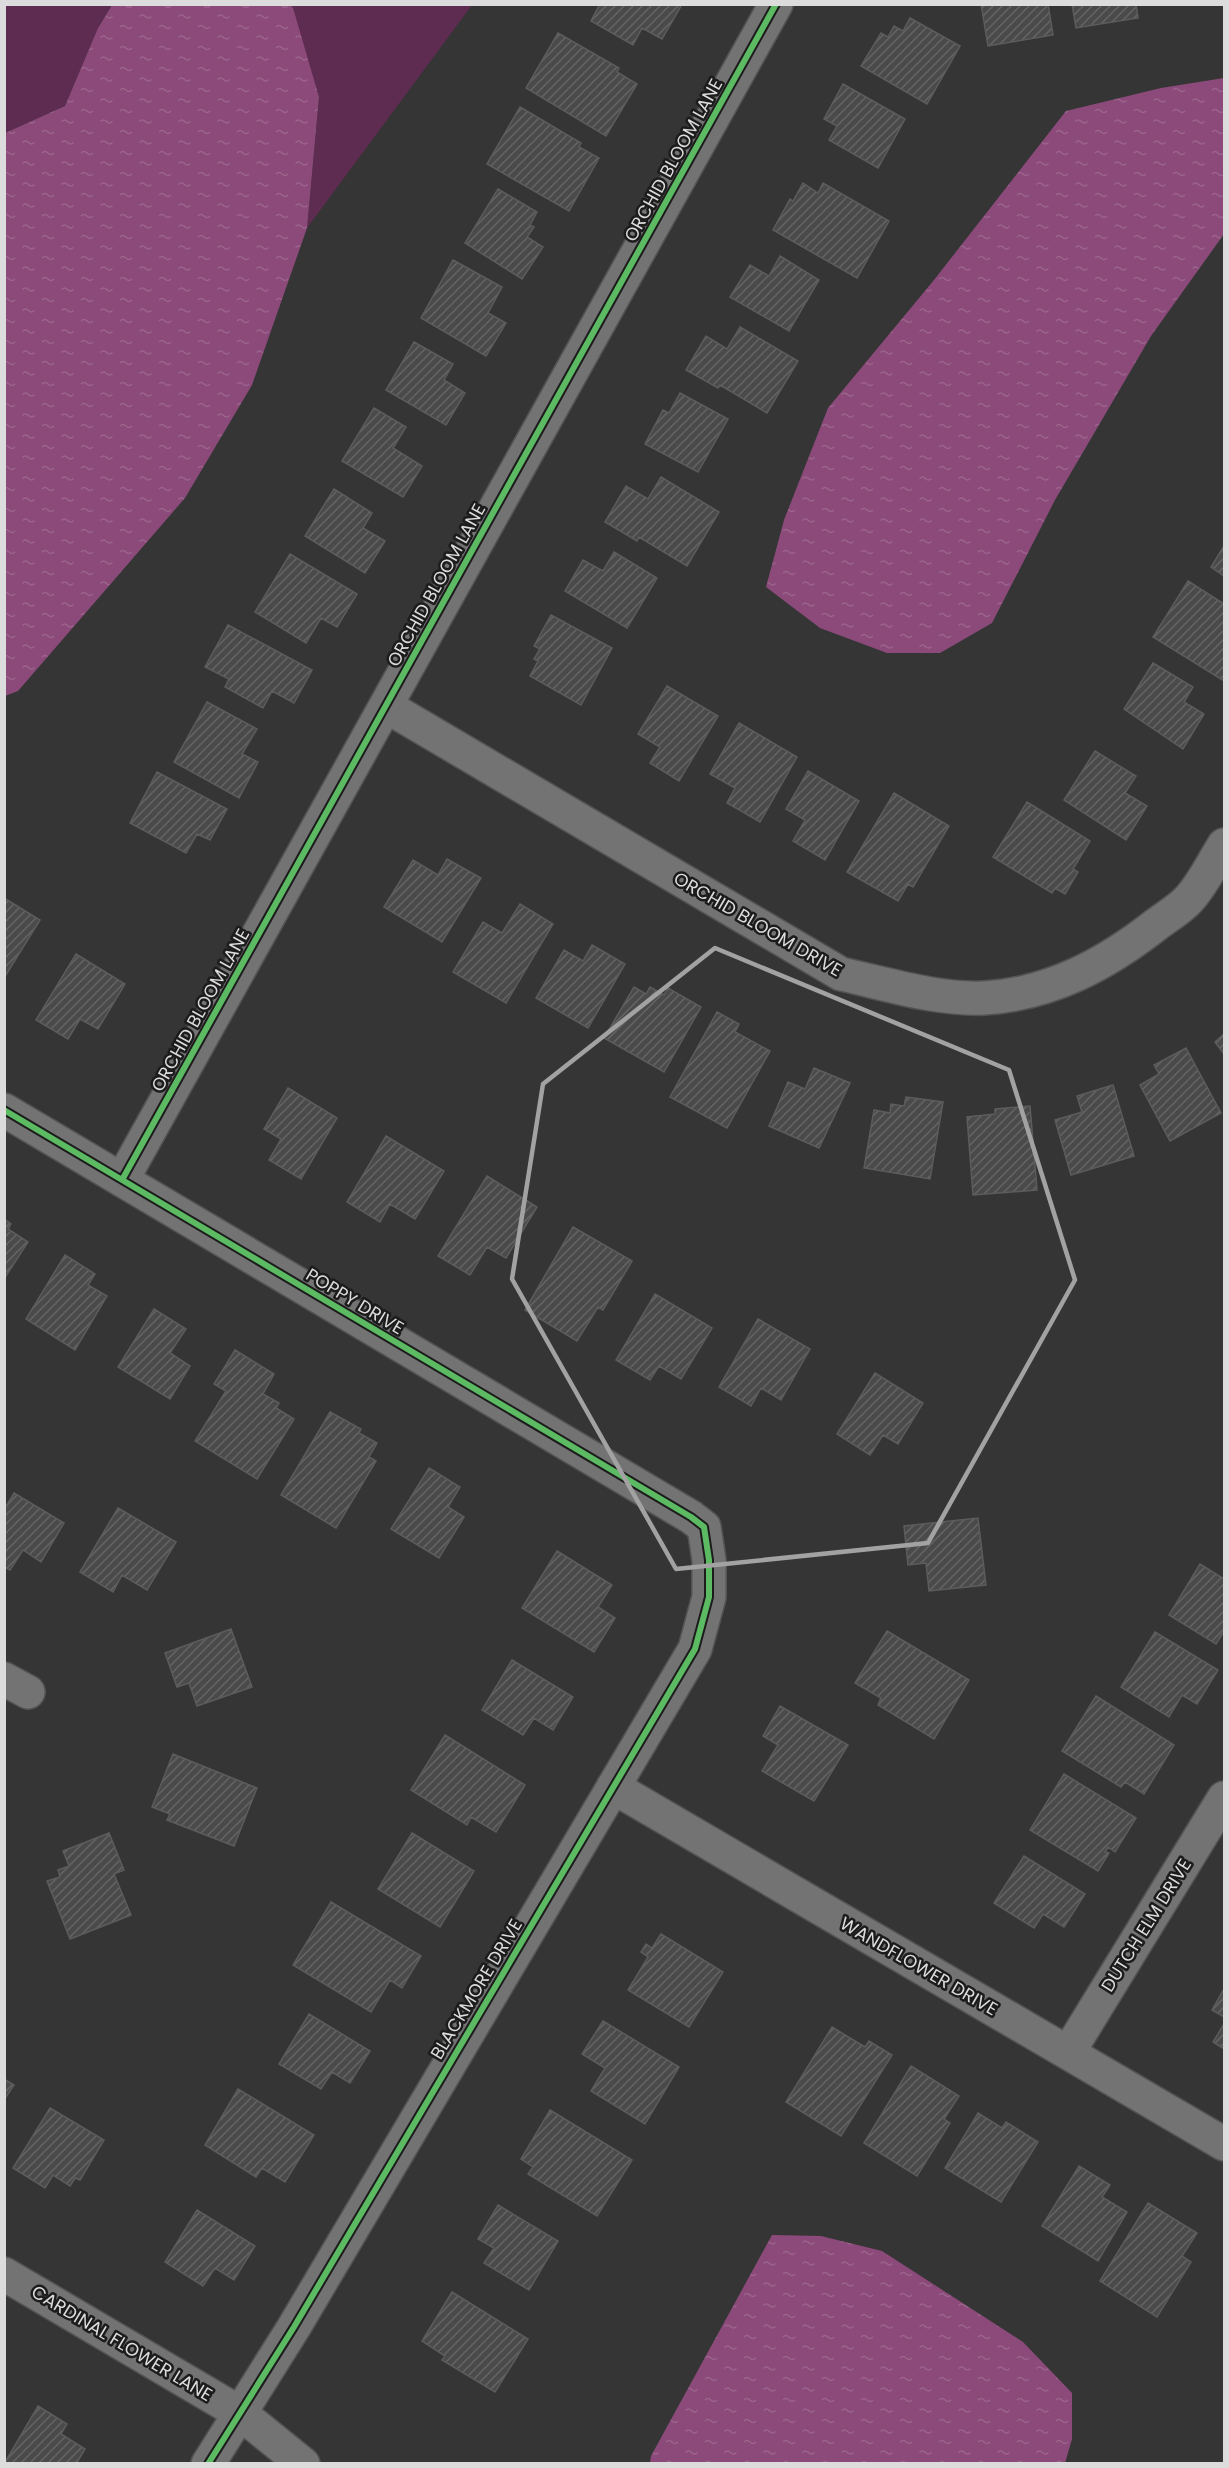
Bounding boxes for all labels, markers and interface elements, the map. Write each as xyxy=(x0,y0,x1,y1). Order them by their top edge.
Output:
street label: ORCHID BLOOM LANE xyxy=(618,74,728,246)
street label: ORCHID BLOOM LANE xyxy=(381,499,491,671)
street label: ORCHID BLOOM DRIVE xyxy=(669,866,847,982)
street label: ORCHID BLOOM LANE xyxy=(145,924,255,1096)
street label: POPPY DRIVE xyxy=(301,1262,409,1340)
street label: DUTCH ELM DRIVE xyxy=(1095,1854,1197,1996)
street label: WANDFLOWER DRIVE xyxy=(836,1911,1002,2021)
street label: BLACKMORE DRIVE xyxy=(424,1914,528,2064)
street label: CARDINAL FLOWER LANE xyxy=(27,2279,217,2407)

